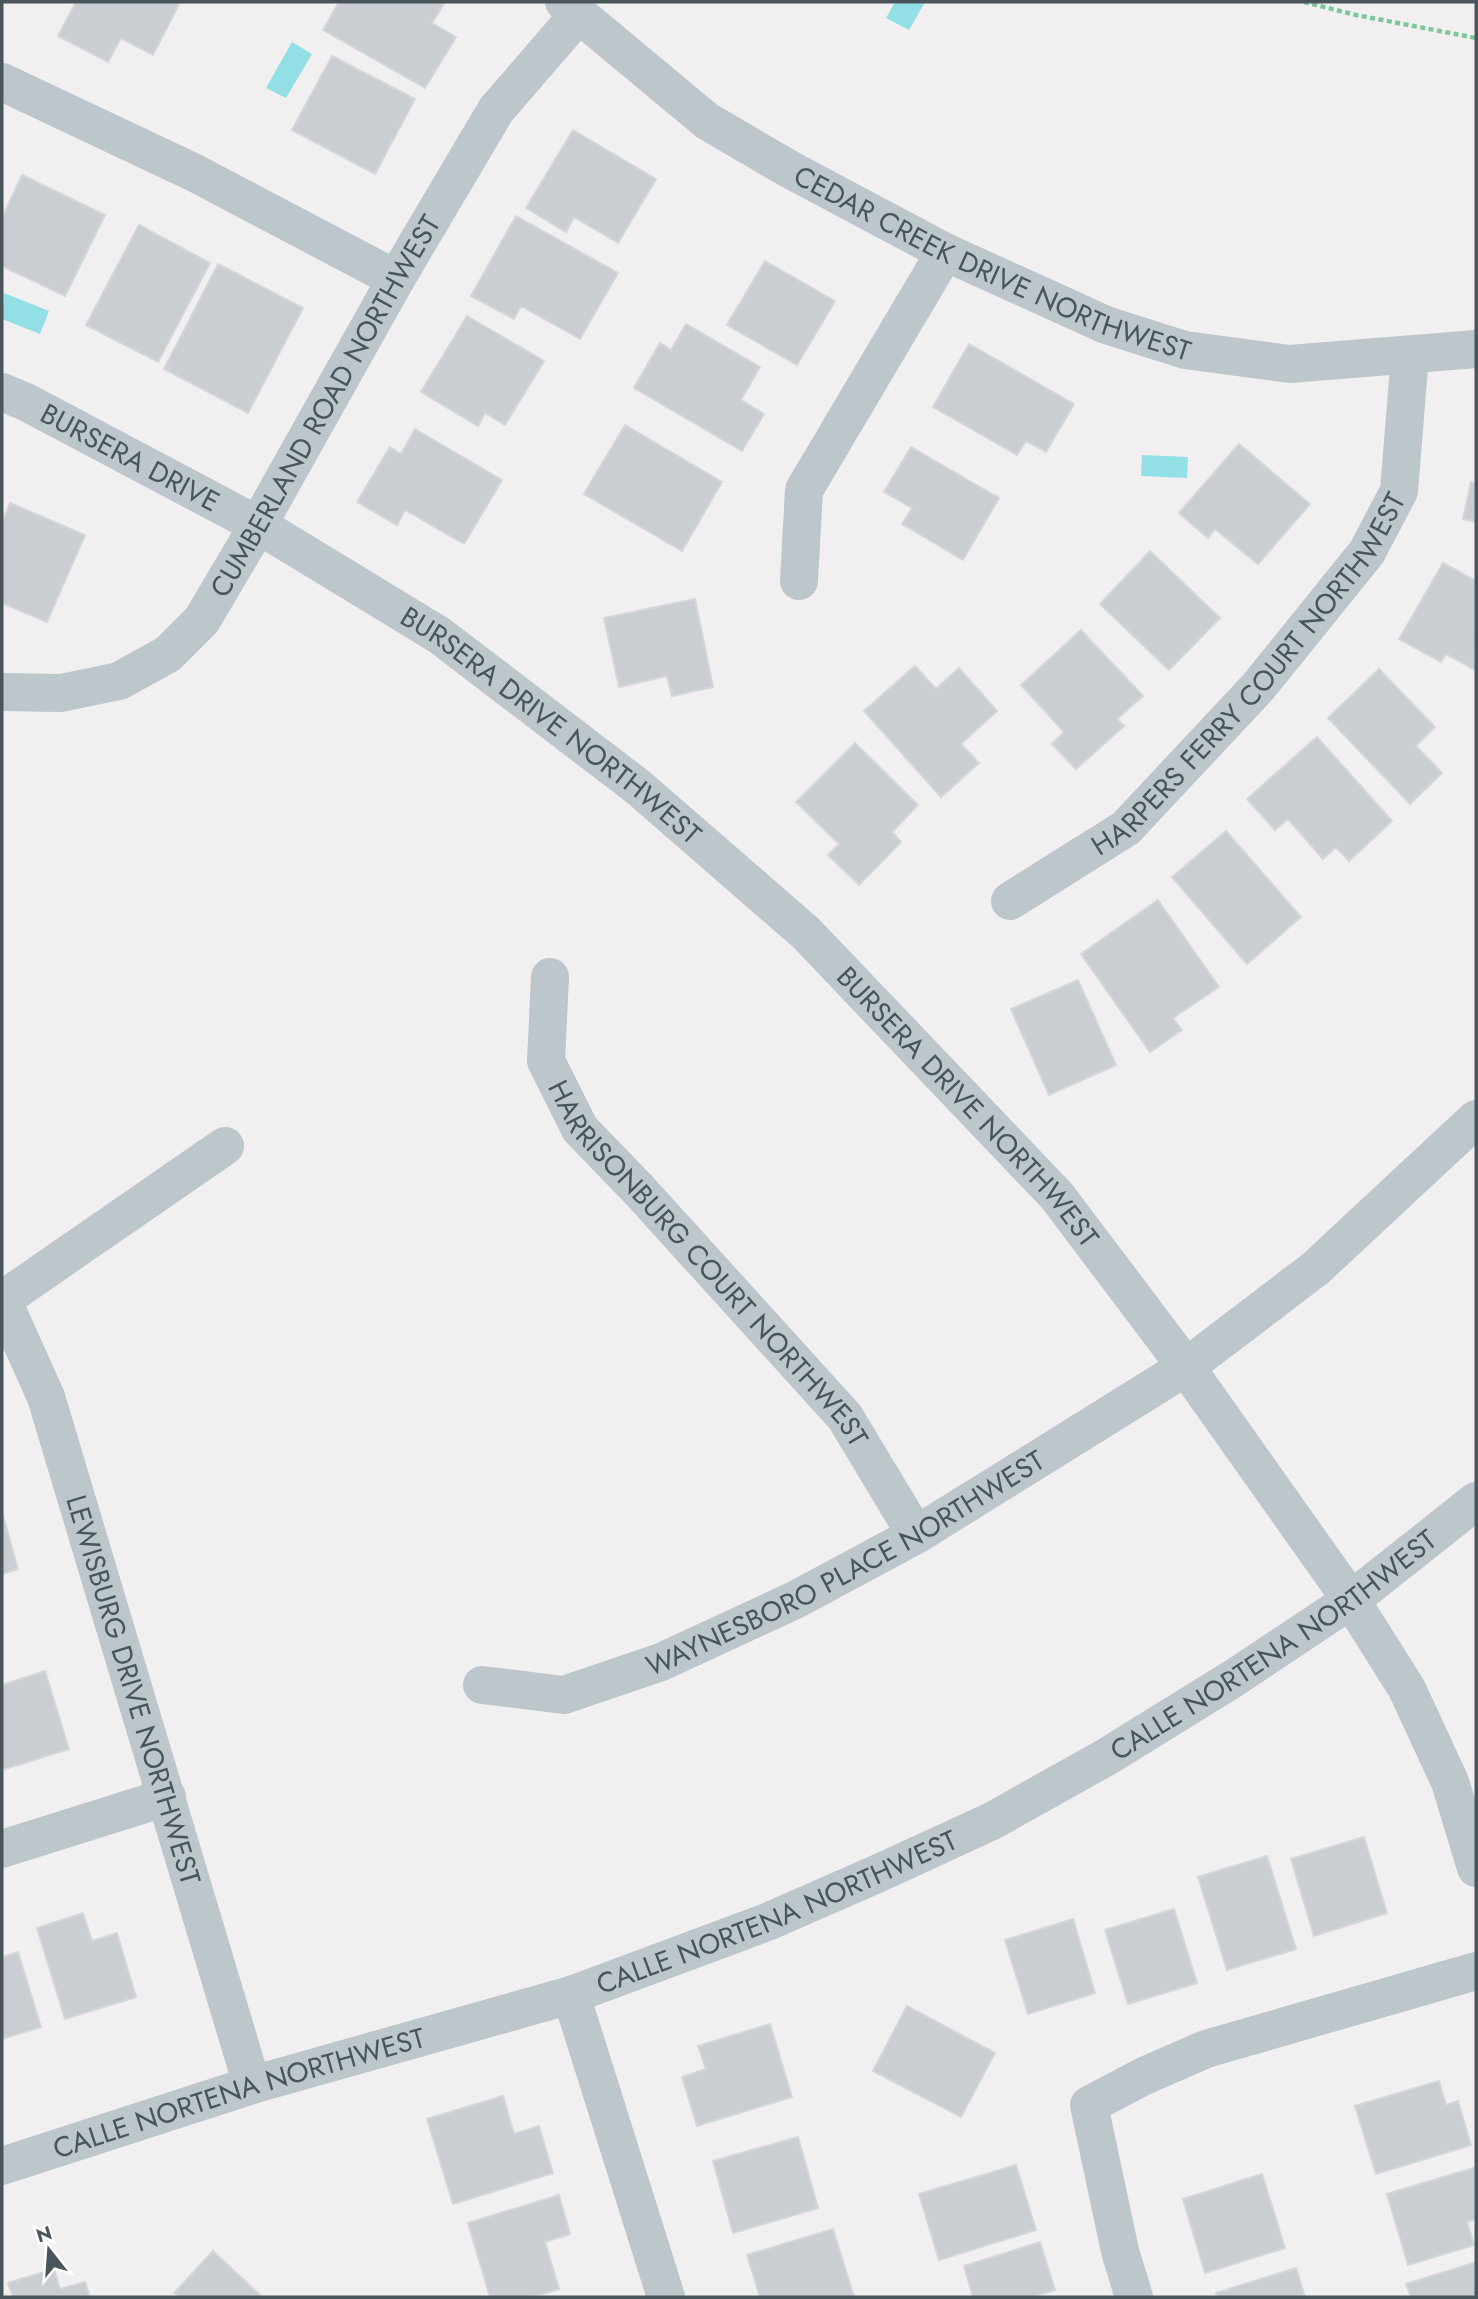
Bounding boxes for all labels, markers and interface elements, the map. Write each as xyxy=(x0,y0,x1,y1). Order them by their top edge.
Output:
street label: CEDAR CREEK DRIVE NORTHWEST xyxy=(787,155,1196,371)
street label: CUMBERLAND ROAD NORTHWEST xyxy=(199,207,450,605)
street label: BURSERA DRIVE xyxy=(33,393,227,522)
street label: HARPERS FERRY COURT NORTHWEST xyxy=(1083,485,1415,865)
street label: BURSERA DRIVE NORTHWEST xyxy=(393,596,711,854)
street label: BURSERA DRIVE NORTHWEST xyxy=(827,957,1109,1256)
street label: HARRISONBURG COURT NORTHWEST xyxy=(538,1073,879,1454)
street label: WAYNESBORO PLACE NORTHWEST xyxy=(641,1440,1052,1686)
street label: LEWISBURG DRIVE NORTHWEST xyxy=(56,1490,211,1890)
street label: CALLE NORTENA NORTHWEST xyxy=(1102,1520,1445,1771)
street label: CALLE NORTENA NORTHWEST xyxy=(590,1819,964,2004)
street label: CALLE NORTENA NORTHWEST xyxy=(48,2017,430,2169)
north arrow xyxy=(14,2215,84,2285)
text: N xyxy=(33,2219,55,2249)

